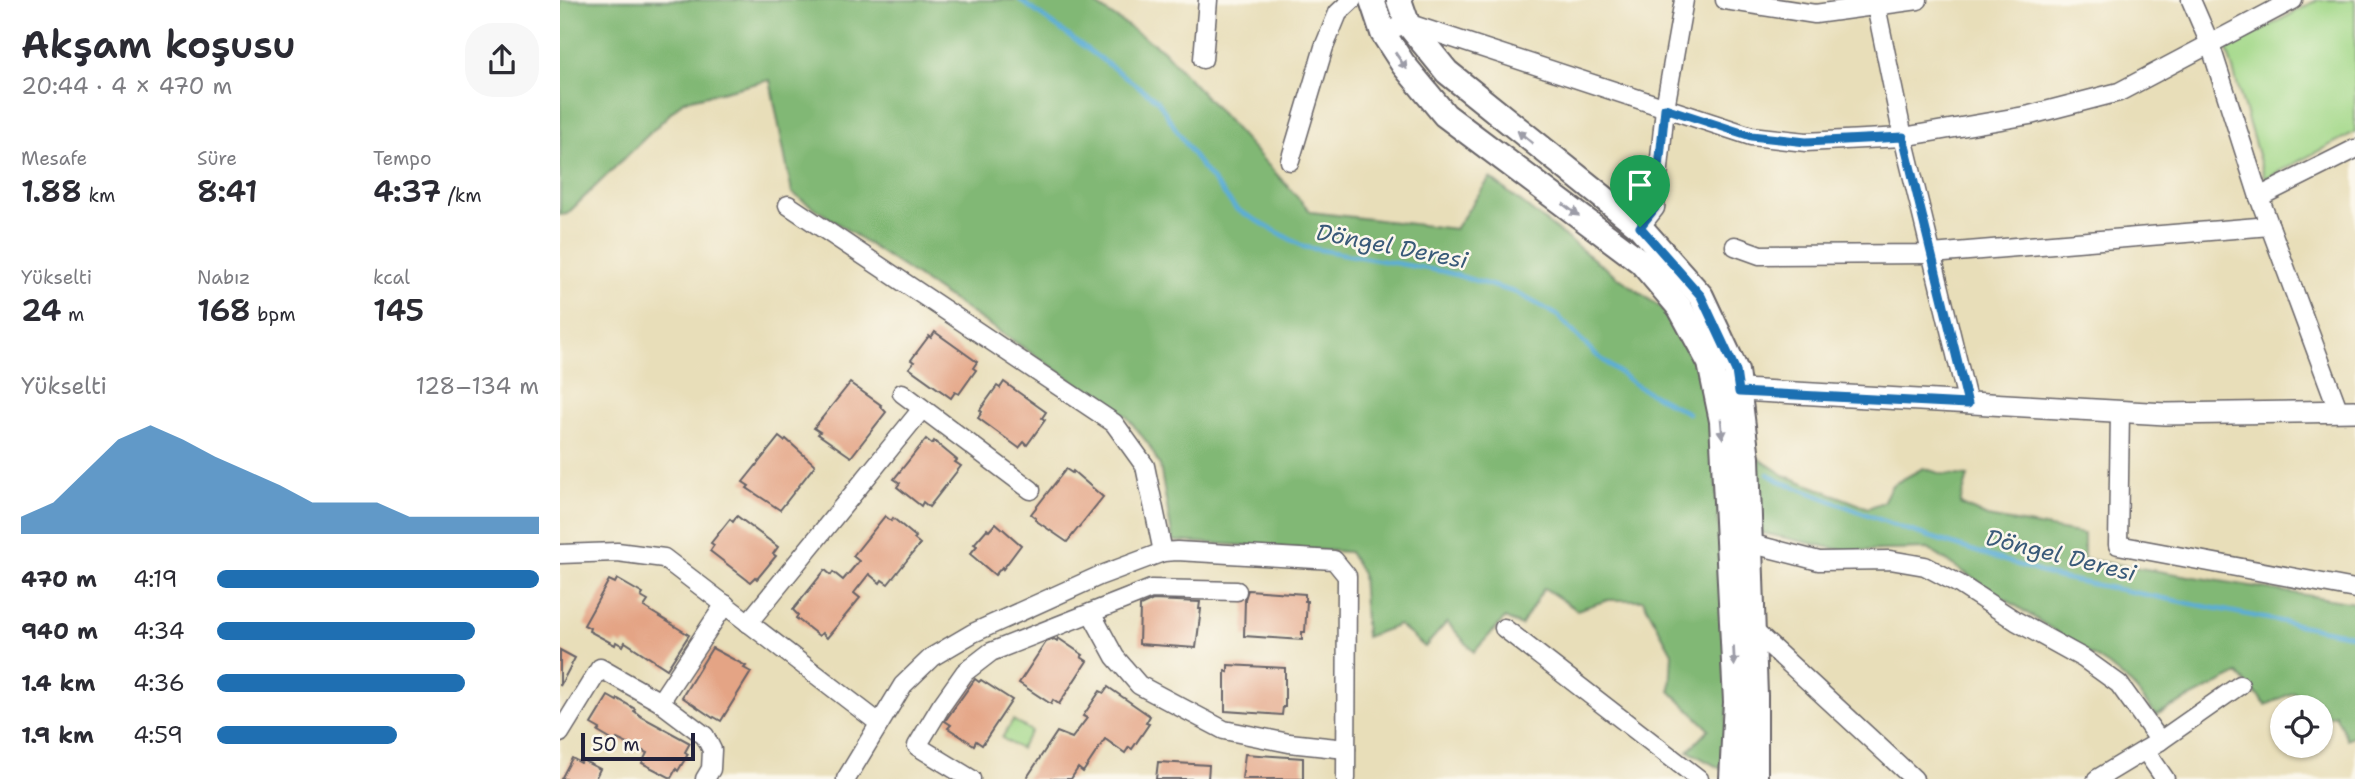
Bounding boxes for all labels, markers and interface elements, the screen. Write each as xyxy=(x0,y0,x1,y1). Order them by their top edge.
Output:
text: Akşam koşusu xyxy=(21,19,296,70)
button: share xyxy=(465,23,539,97)
one-way arrow xyxy=(1394,52,1408,70)
text: 20:44 · 4 × 470 m xyxy=(21,71,232,101)
one-way arrow xyxy=(1517,129,1535,144)
text: Mesafe xyxy=(21,146,87,171)
text: Süre xyxy=(197,146,237,171)
text: Tempo xyxy=(373,146,432,171)
pin xyxy=(1610,155,1670,227)
icon: arrive xyxy=(1621,166,1659,204)
text: 1.88 xyxy=(21,171,82,212)
text: 8:41 xyxy=(197,171,258,212)
text: 4:37 xyxy=(373,171,441,212)
text: km xyxy=(82,183,115,208)
text: /km xyxy=(441,183,482,208)
one-way arrow xyxy=(1562,203,1581,217)
water label: Döngel Deresi xyxy=(1314,217,1471,275)
text: Yükselti xyxy=(21,265,92,290)
text: Nabız xyxy=(197,265,250,290)
text: kcal xyxy=(373,265,410,290)
text: 24 xyxy=(21,290,62,331)
text: 168 xyxy=(197,290,251,331)
text: 145 xyxy=(373,290,424,331)
text: m xyxy=(62,302,84,327)
text: bpm xyxy=(251,302,296,327)
text: Yükselti xyxy=(21,371,107,401)
text: 128–134 m xyxy=(415,371,539,401)
one-way arrow xyxy=(1717,418,1728,440)
water label: Döngel Deresi xyxy=(1983,522,2140,588)
text: 470 m xyxy=(21,564,97,594)
text: 4:19 xyxy=(133,564,178,594)
text: 940 m xyxy=(21,616,98,646)
text: 4:34 xyxy=(133,616,185,646)
one-way arrow xyxy=(1728,645,1739,667)
text: 1.4 km xyxy=(21,668,95,698)
text: 4:36 xyxy=(133,668,185,698)
map controls xyxy=(2270,695,2333,758)
button: locate xyxy=(2270,695,2333,758)
text: 1.9 km xyxy=(21,720,94,750)
text: 4:59 xyxy=(133,720,183,750)
scale bar xyxy=(581,730,695,762)
text: 50 m xyxy=(592,732,640,757)

